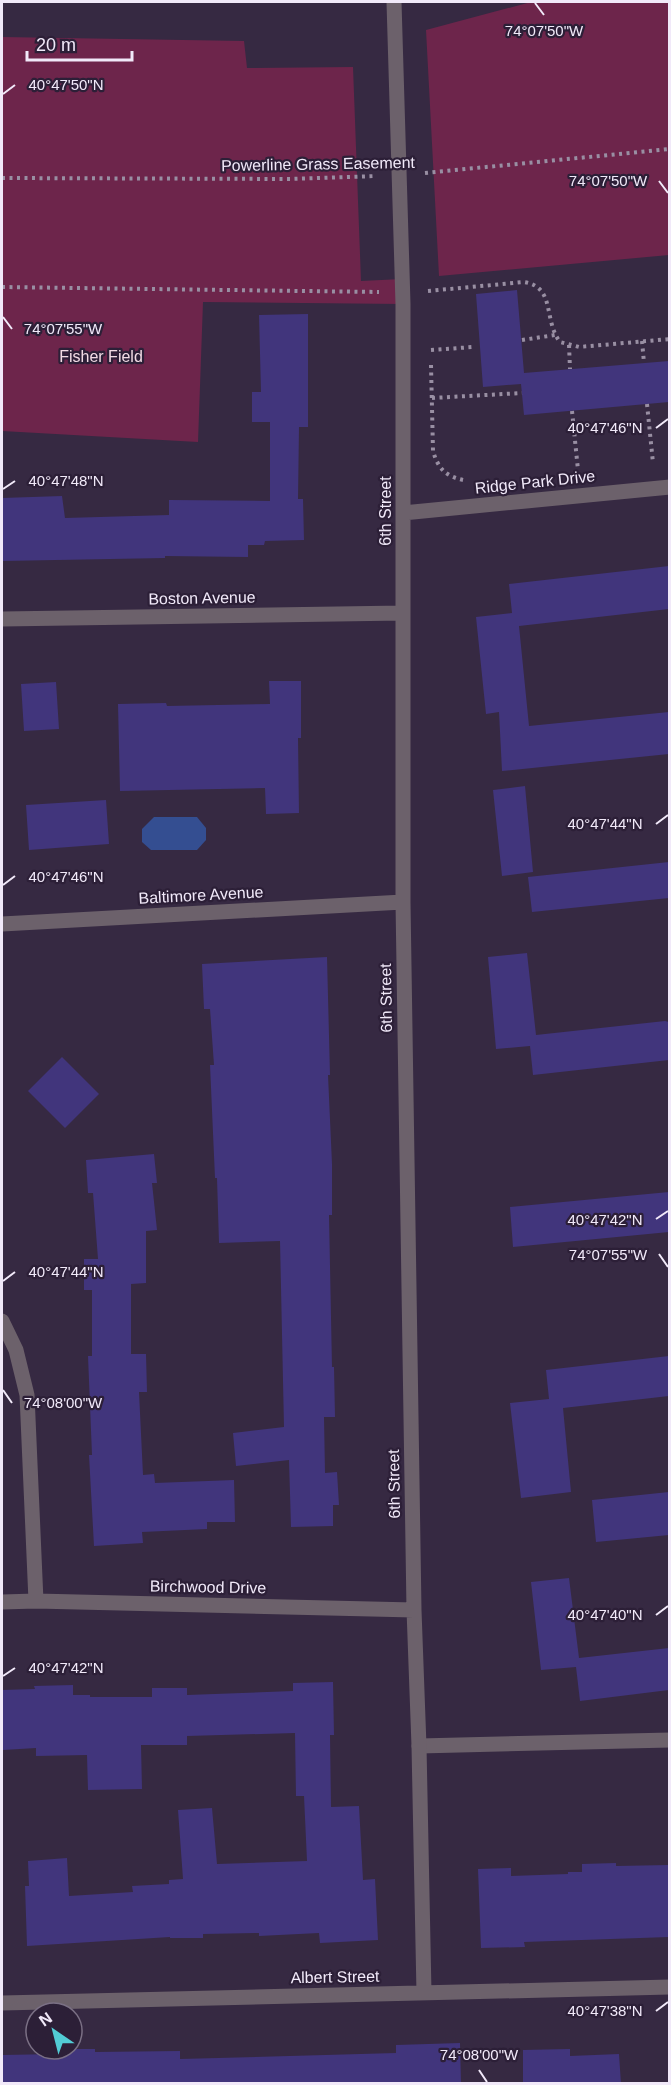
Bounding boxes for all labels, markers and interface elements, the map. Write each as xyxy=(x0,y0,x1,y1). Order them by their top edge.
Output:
text: 74°07'50"W xyxy=(505,22,584,39)
scale bar xyxy=(27,24,132,62)
text: 20 m xyxy=(36,35,76,55)
text: 40°47'50"N xyxy=(28,76,104,93)
street label: Powerline Grass Easement xyxy=(221,154,416,174)
text: 74°07'50"W xyxy=(569,172,648,189)
text: 74°07'55"W xyxy=(24,320,103,337)
park label: Fisher Field xyxy=(59,348,143,365)
text: 40°47'46"N xyxy=(567,419,643,436)
street label: Ridge Park Drive xyxy=(474,467,596,497)
text: 40°47'48"N xyxy=(28,472,104,489)
street label: 6th Street xyxy=(377,476,394,546)
street label: Boston Avenue xyxy=(148,589,256,607)
text: 40°47'44"N xyxy=(567,815,643,832)
text: 40°47'46"N xyxy=(28,868,104,885)
street label: Baltimore Avenue xyxy=(138,883,264,907)
street label: 6th Street xyxy=(377,963,395,1033)
text: 40°47'42"N xyxy=(567,1211,643,1228)
text: 74°07'55"W xyxy=(569,1246,648,1263)
text: 40°47'44"N xyxy=(28,1263,104,1280)
text: 74°08'00"W xyxy=(24,1394,103,1411)
street label: 6th Street xyxy=(385,1449,403,1519)
street label: Birchwood Drive xyxy=(150,1577,266,1597)
text: 40°47'40"N xyxy=(567,1606,643,1623)
text: 40°47'42"N xyxy=(28,1659,104,1676)
street label: Albert Street xyxy=(290,1968,380,1986)
north arrow xyxy=(24,2001,84,2061)
text: 40°47'38"N xyxy=(567,2002,643,2019)
text: N xyxy=(36,2009,55,2029)
text: 74°08'00"W xyxy=(440,2046,519,2063)

